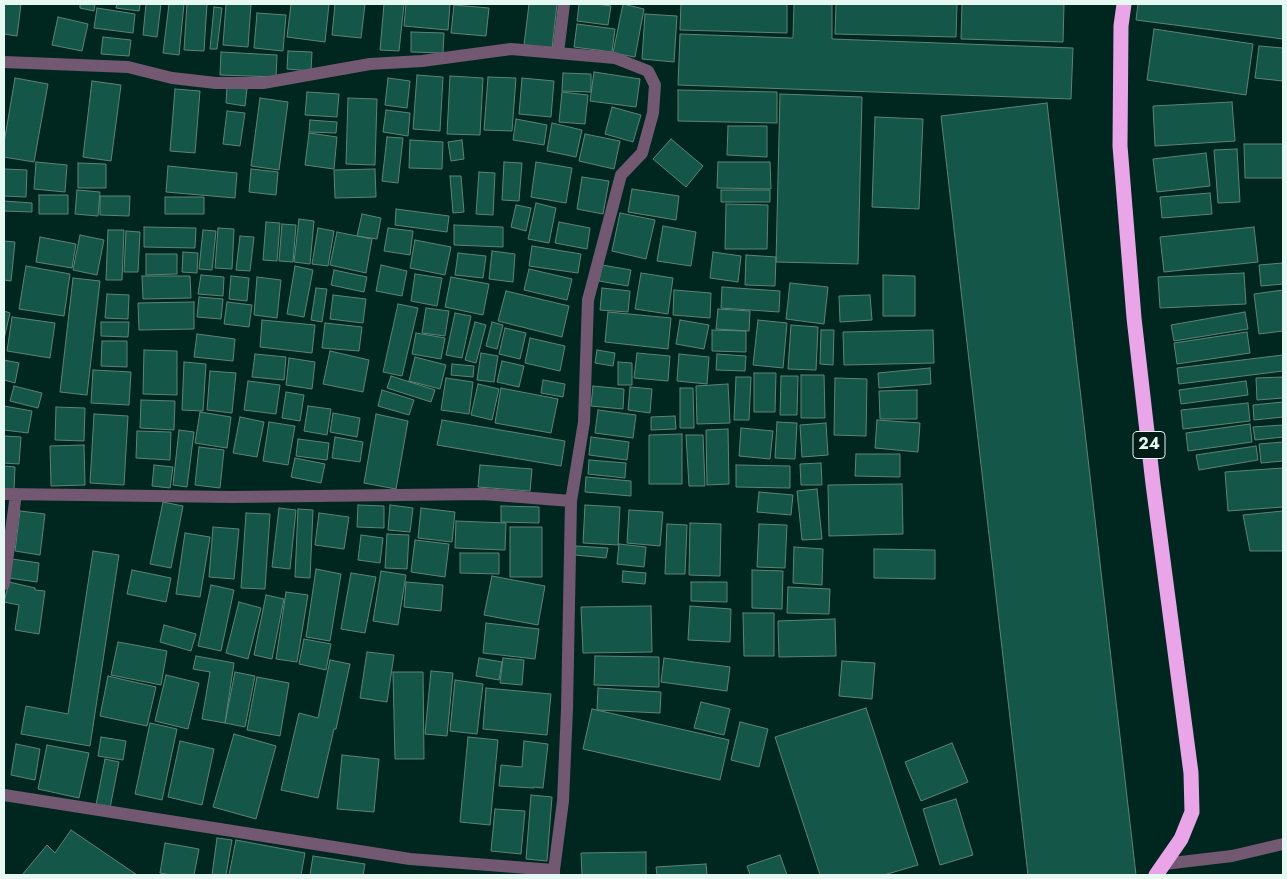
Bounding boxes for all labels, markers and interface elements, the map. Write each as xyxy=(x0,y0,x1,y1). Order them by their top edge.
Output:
road number: 24 xyxy=(1133,432,1165,458)

